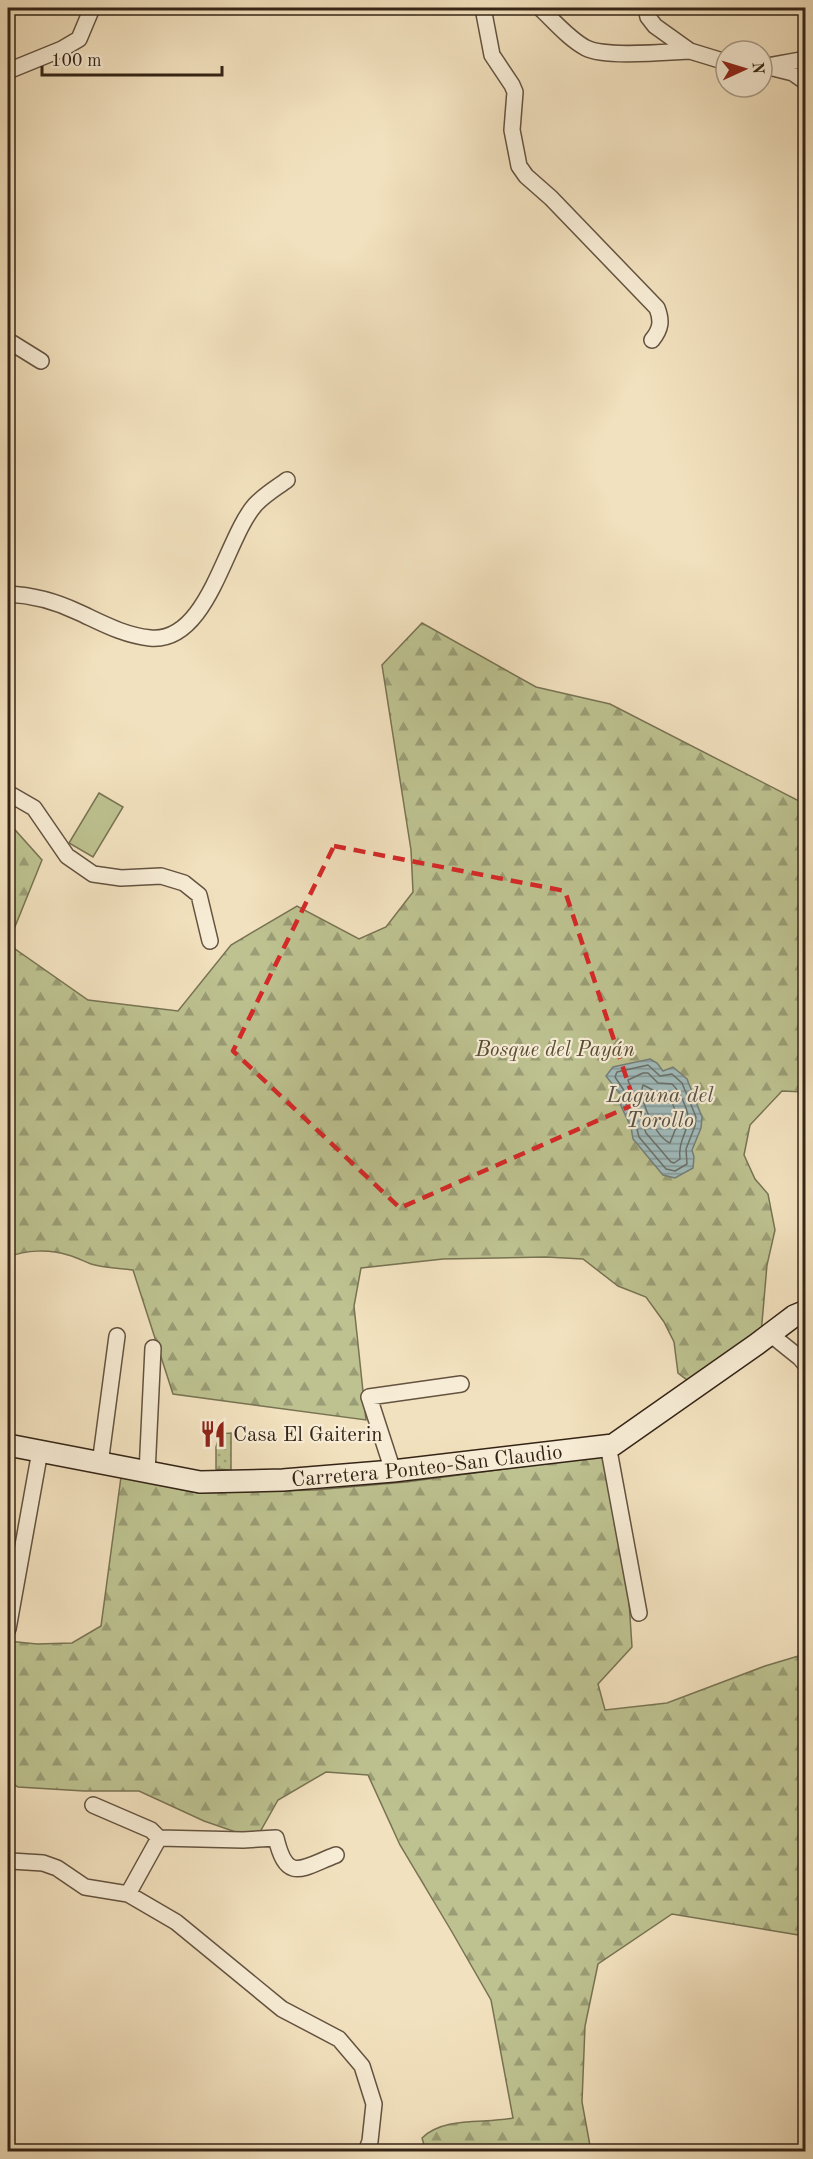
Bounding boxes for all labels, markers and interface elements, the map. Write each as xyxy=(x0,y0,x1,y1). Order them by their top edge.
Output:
scale bar xyxy=(42,39,222,77)
north arrow xyxy=(714,39,774,99)
text: 100 m xyxy=(51,52,102,70)
text: N xyxy=(749,61,765,76)
park label: Bosque del Payán xyxy=(474,1040,635,1061)
water label: Laguna del Torollo xyxy=(605,1085,714,1132)
restaurant icon: Casa El Gaiterin xyxy=(198,1419,228,1449)
place label: Casa El Gaiterin xyxy=(233,1425,383,1446)
street label: Carretera Ponteo-San Claudio xyxy=(290,1442,564,1491)

